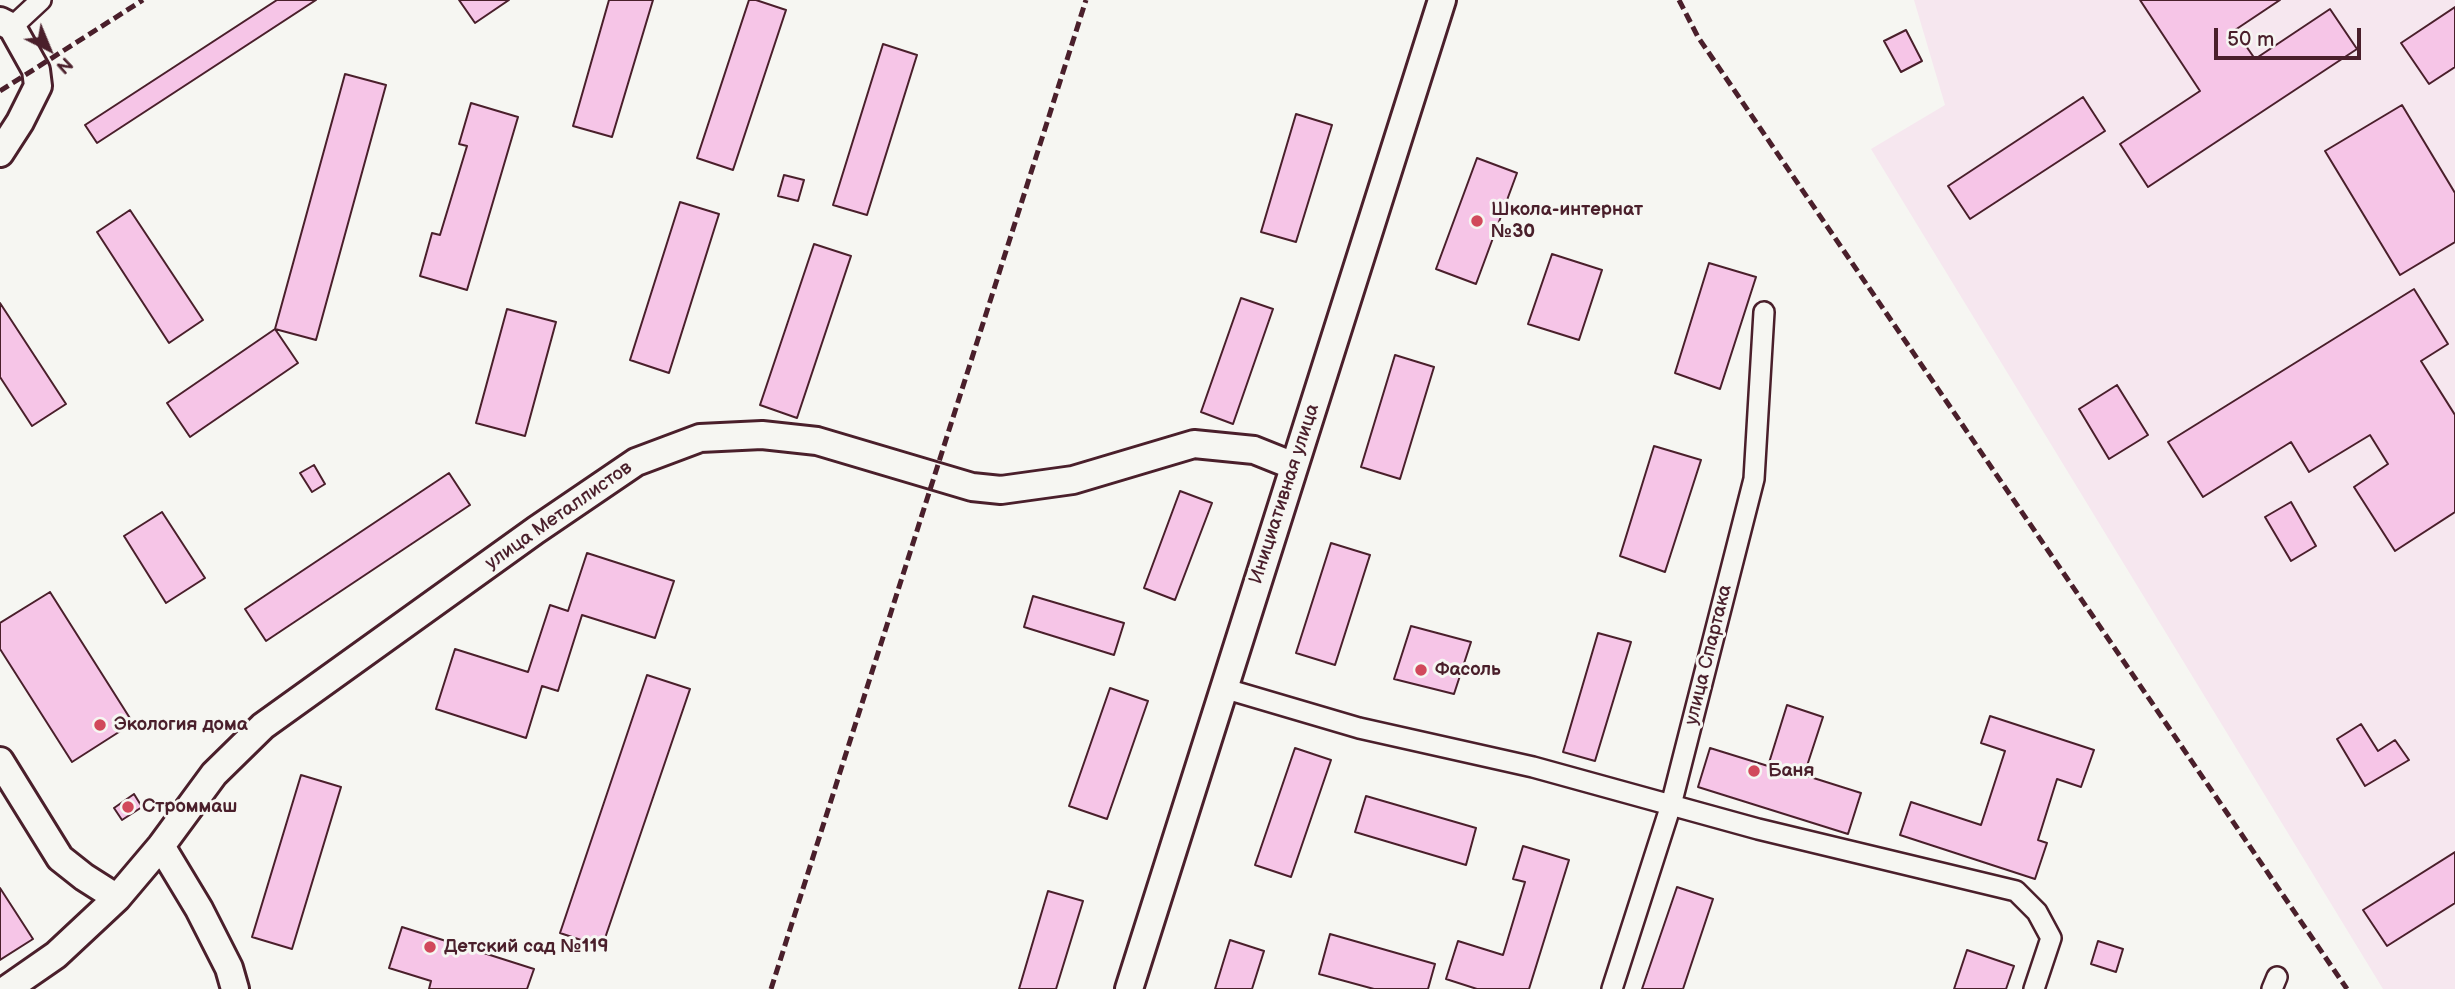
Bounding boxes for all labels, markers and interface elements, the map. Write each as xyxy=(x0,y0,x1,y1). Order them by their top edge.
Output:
north arrow xyxy=(14,14,84,84)
scale bar xyxy=(2217,14,2364,58)
text: 50 m xyxy=(2227,27,2274,52)
text: N xyxy=(51,51,77,78)
place label: Школа-интернат №30 xyxy=(1491,199,1643,243)
marker: Школа-интернат №30 xyxy=(1469,213,1485,229)
street label: Инициативная улица xyxy=(1245,401,1325,587)
street label: улица Металлистов xyxy=(481,457,637,575)
street label: улица Спартака xyxy=(1681,582,1737,728)
place label: Фасоль xyxy=(1435,659,1501,681)
marker: Фасоль xyxy=(1413,662,1429,678)
place label: Экология дома xyxy=(114,714,248,736)
marker: Экология дома xyxy=(92,717,108,733)
place label: Баня xyxy=(1768,760,1814,782)
marker: Баня xyxy=(1746,763,1762,779)
place label: Строммаш xyxy=(142,796,237,818)
marker: Строммаш xyxy=(120,799,136,815)
place label: Детский сад №119 xyxy=(444,936,609,958)
marker: Детский сад №119 xyxy=(422,939,438,955)

